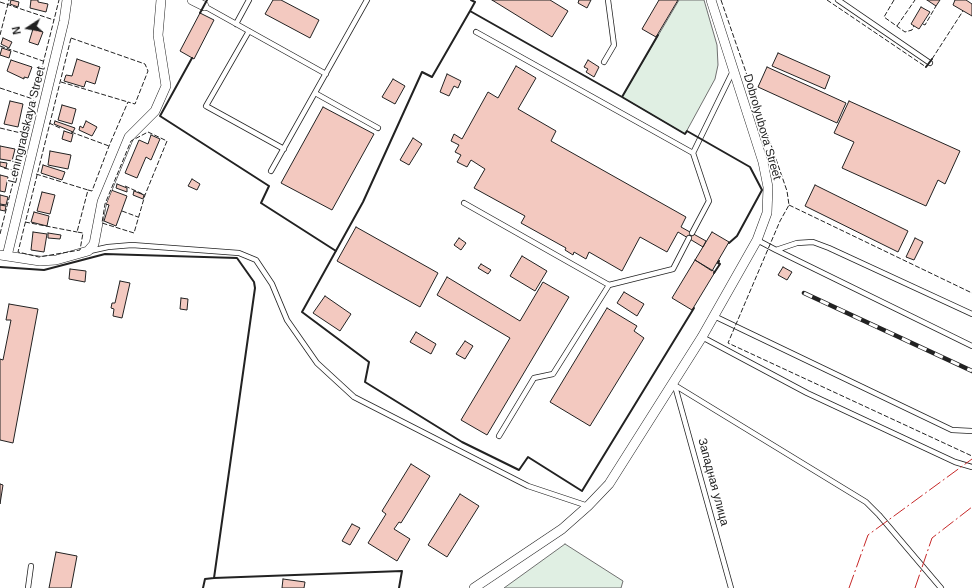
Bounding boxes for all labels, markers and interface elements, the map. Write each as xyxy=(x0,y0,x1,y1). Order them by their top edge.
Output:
north arrow xyxy=(8,8,48,48)
text: N xyxy=(10,25,23,36)
street label: Leningradskaya Street xyxy=(5,65,49,185)
street label: Dobrolyubova Street xyxy=(740,72,784,182)
street label: Западная улица xyxy=(694,437,732,527)

